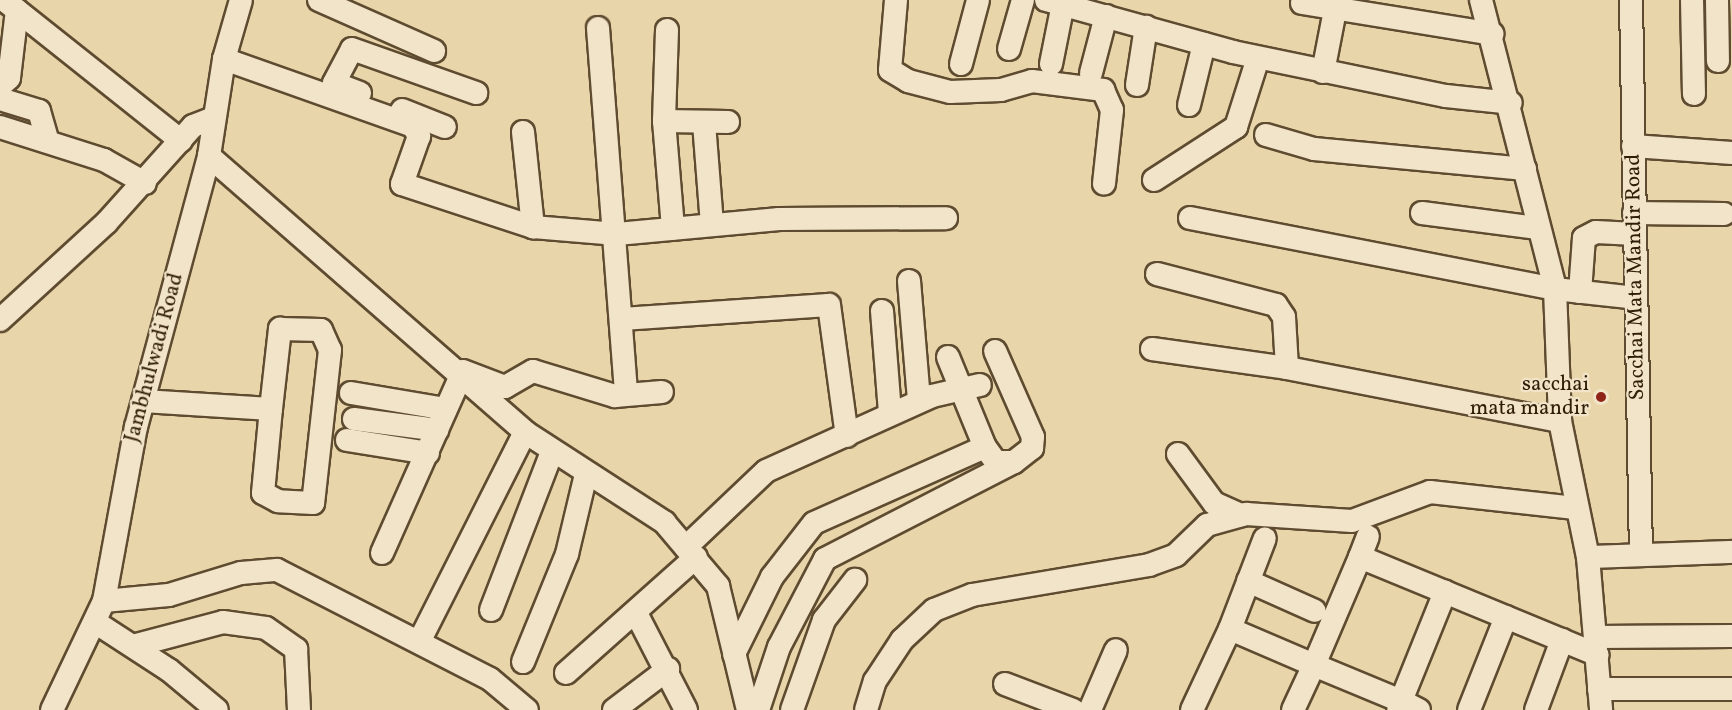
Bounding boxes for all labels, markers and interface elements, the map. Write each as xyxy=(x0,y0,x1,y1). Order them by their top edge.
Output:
street label: Sacchai Mata Mandir Road xyxy=(1621,153,1651,401)
street label: Jambhulwadi Road xyxy=(120,271,190,445)
place label: sacchai mata mandir xyxy=(1470,372,1589,422)
marker: sacchai mata mandir xyxy=(1594,390,1608,404)

